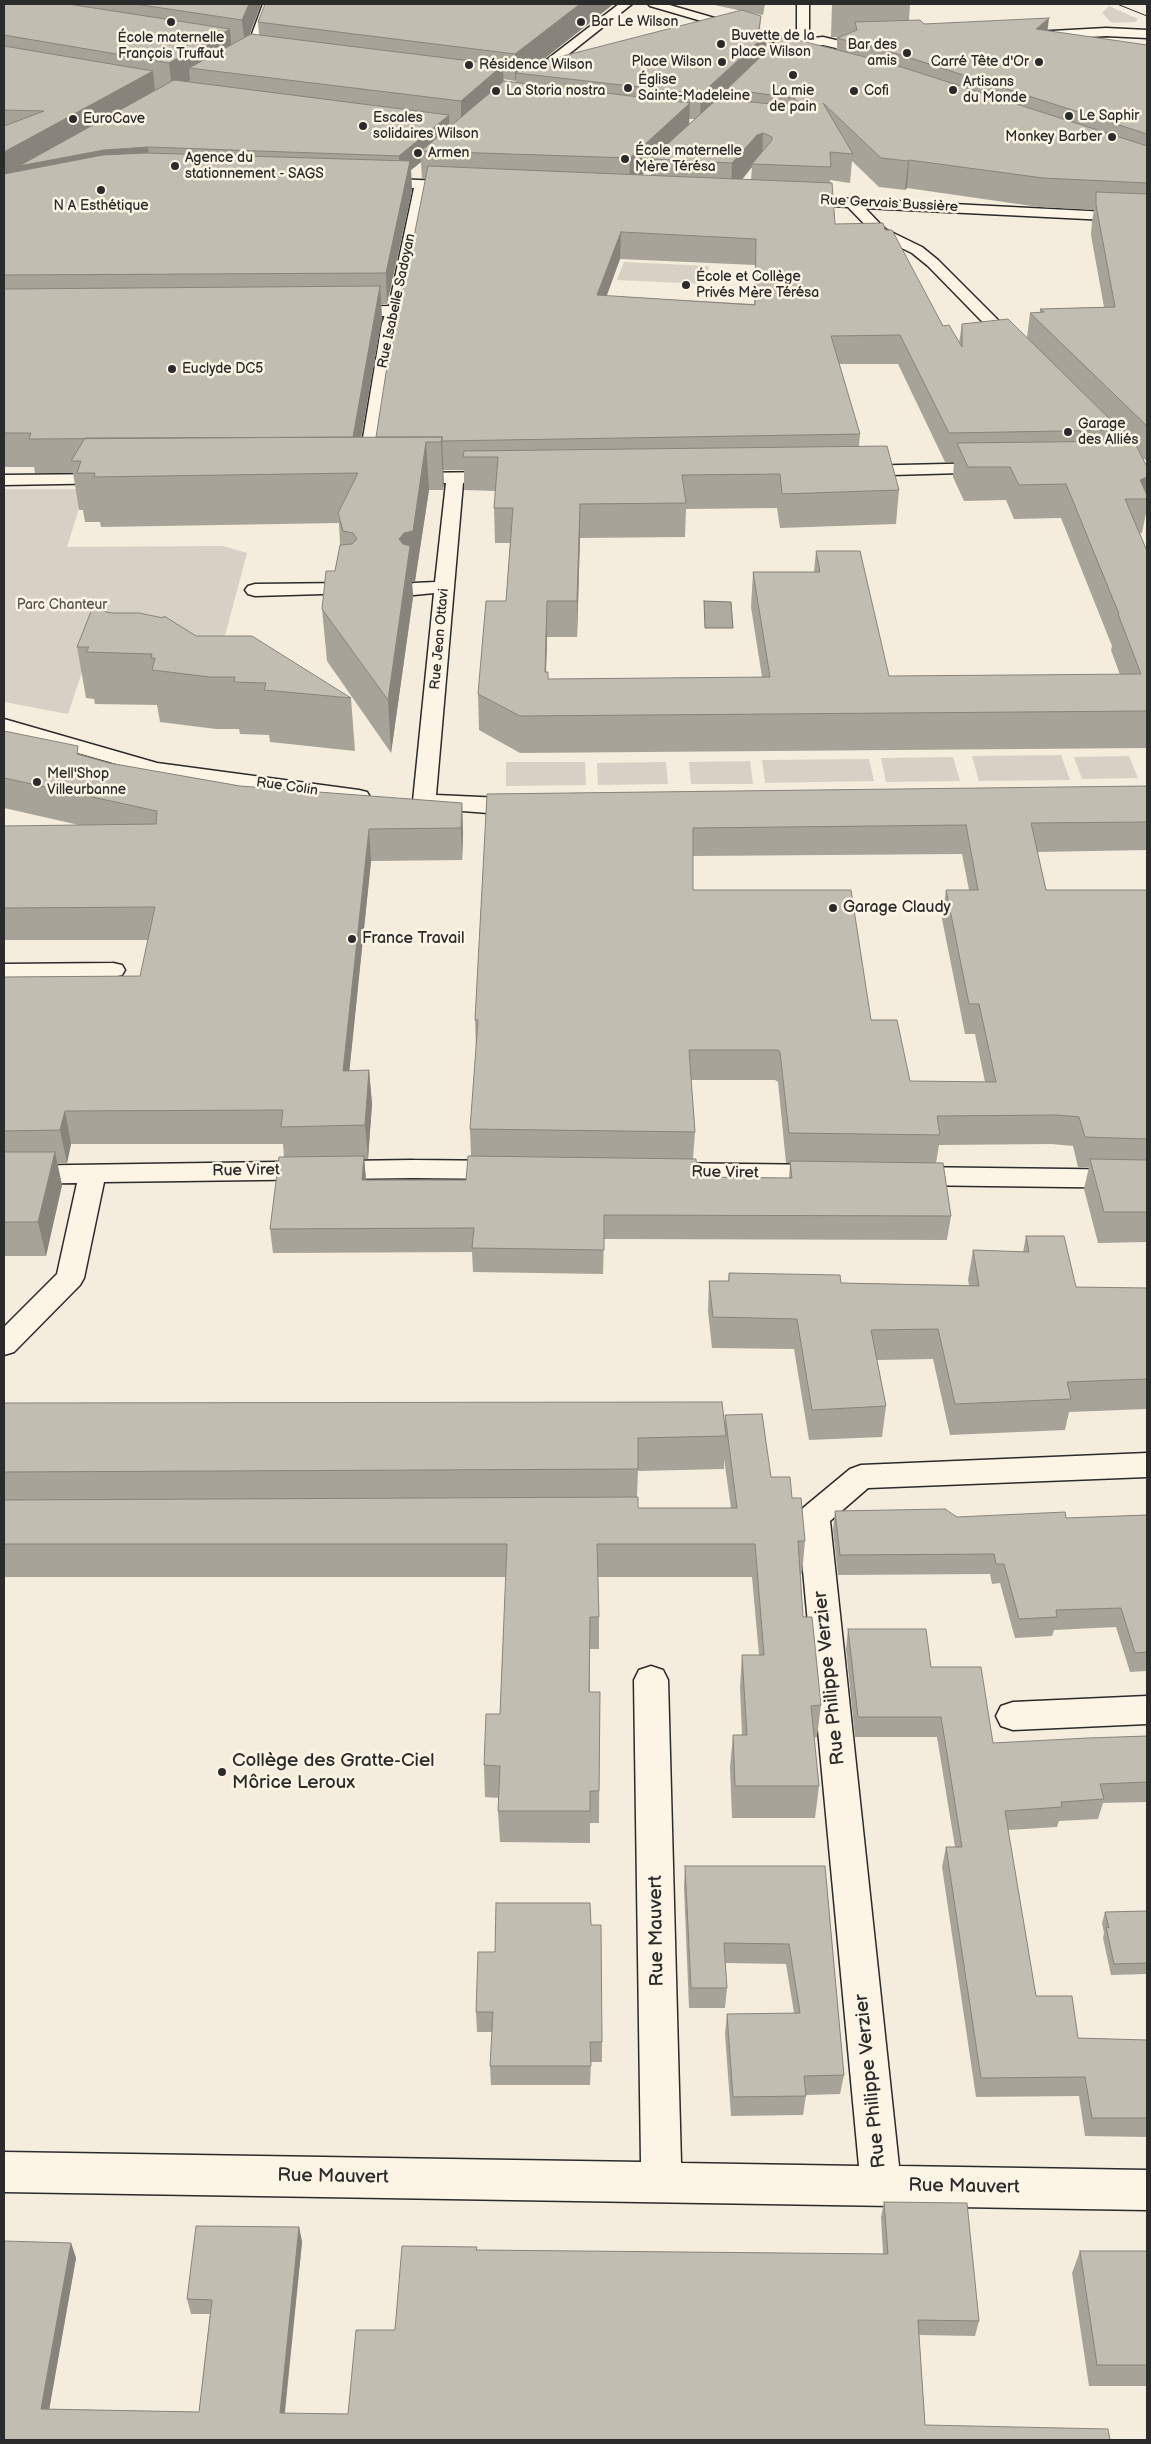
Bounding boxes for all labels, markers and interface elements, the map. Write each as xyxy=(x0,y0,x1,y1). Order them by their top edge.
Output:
place label: Bar Le Wilson xyxy=(591,14,678,30)
marker: École maternelle François Truffaut xyxy=(165,16,177,28)
marker: Bar Le Wilson xyxy=(575,16,587,28)
place label: Buvette de la place Wilson xyxy=(731,28,815,60)
place label: École maternelle François Truffaut xyxy=(118,30,224,62)
place label: Bar des amis xyxy=(847,37,897,70)
marker: Buvette de la place Wilson xyxy=(715,38,727,50)
marker: Bar des amis xyxy=(901,47,913,59)
place label: Place Wilson xyxy=(631,54,712,70)
place label: Carré Tête d'Or xyxy=(931,54,1029,70)
marker: Place Wilson xyxy=(716,56,728,68)
marker: Carré Tête d'Or xyxy=(1033,56,1045,68)
place label: Résidence Wilson xyxy=(479,57,593,73)
marker: Résidence Wilson xyxy=(463,59,475,71)
marker: La mie de pain xyxy=(787,69,799,81)
place label: Église Sainte-Madeleine xyxy=(638,72,750,104)
place label: Artisans du Monde xyxy=(963,74,1027,106)
marker: Église Sainte-Madeleine xyxy=(622,82,634,94)
place label: La Storia nostra xyxy=(506,83,605,99)
place label: La mie de pain xyxy=(769,83,817,115)
place label: Cofi xyxy=(864,83,889,99)
marker: Artisans du Monde xyxy=(947,84,959,96)
marker: La Storia nostra xyxy=(490,85,502,97)
marker: Cofi xyxy=(848,85,860,97)
place label: Le Saphir xyxy=(1079,108,1139,124)
place label: Escales solidaires Wilson xyxy=(373,110,479,142)
marker: Le Saphir xyxy=(1063,110,1075,122)
place label: EuroCave xyxy=(83,111,145,127)
marker: EuroCave xyxy=(67,113,79,125)
marker: Escales solidaires Wilson xyxy=(357,120,369,132)
place label: Monkey Barber xyxy=(1005,129,1102,145)
marker: Monkey Barber xyxy=(1106,131,1118,143)
place label: École maternelle Mère Térésa xyxy=(635,143,742,176)
place label: Armen xyxy=(428,145,469,161)
marker: Armen xyxy=(412,147,424,159)
place label: Agence du stationnement - SAGS xyxy=(185,150,324,182)
marker: École maternelle Mère Térésa xyxy=(619,153,631,165)
marker: Agence du stationnement - SAGS xyxy=(169,160,181,172)
marker: N A Esthétique xyxy=(95,184,107,196)
street label: Rue Gervais Bussière xyxy=(820,192,958,216)
place label: N A Esthétique xyxy=(53,198,149,214)
street label: Rue Isabelle Sadoyan xyxy=(375,232,419,370)
place label: École et Collège Privés Mère Térésa xyxy=(696,269,819,302)
marker: École et Collège Privés Mère Térésa xyxy=(680,279,692,291)
place label: Euclyde DC5 xyxy=(182,361,263,377)
marker: Euclyde DC5 xyxy=(166,363,178,375)
place label: Garage des Alliés xyxy=(1078,416,1138,448)
marker: Garage des Alliés xyxy=(1062,426,1074,438)
street label: Rue Jean Ottavi xyxy=(427,588,453,690)
park label: Parc Chanteur xyxy=(17,597,107,613)
place label: Mell'Shop Villeurbanne xyxy=(47,766,126,799)
street label: Rue Colin xyxy=(255,774,319,800)
marker: Mell'Shop Villeurbanne xyxy=(31,776,43,788)
place label: Garage Claudy xyxy=(843,898,951,918)
marker: Garage Claudy xyxy=(827,902,839,914)
place label: France Travail xyxy=(362,929,465,949)
marker: France Travail xyxy=(346,933,358,945)
street label: Rue Viret xyxy=(212,1161,280,1181)
street label: Rue Viret xyxy=(691,1163,759,1183)
street label: Rue Philippe Verzier xyxy=(810,1590,850,1766)
place label: Collège des Gratte-Ciel Môrice Leroux xyxy=(232,1750,434,1794)
marker: Collège des Gratte-Ciel Môrice Leroux xyxy=(216,1766,228,1778)
street label: Rue Mauvert xyxy=(645,1875,669,1987)
street label: Rue Philippe Verzier xyxy=(851,1993,891,2169)
street label: Rue Mauvert xyxy=(277,2165,389,2189)
street label: Rue Mauvert xyxy=(908,2175,1020,2199)

